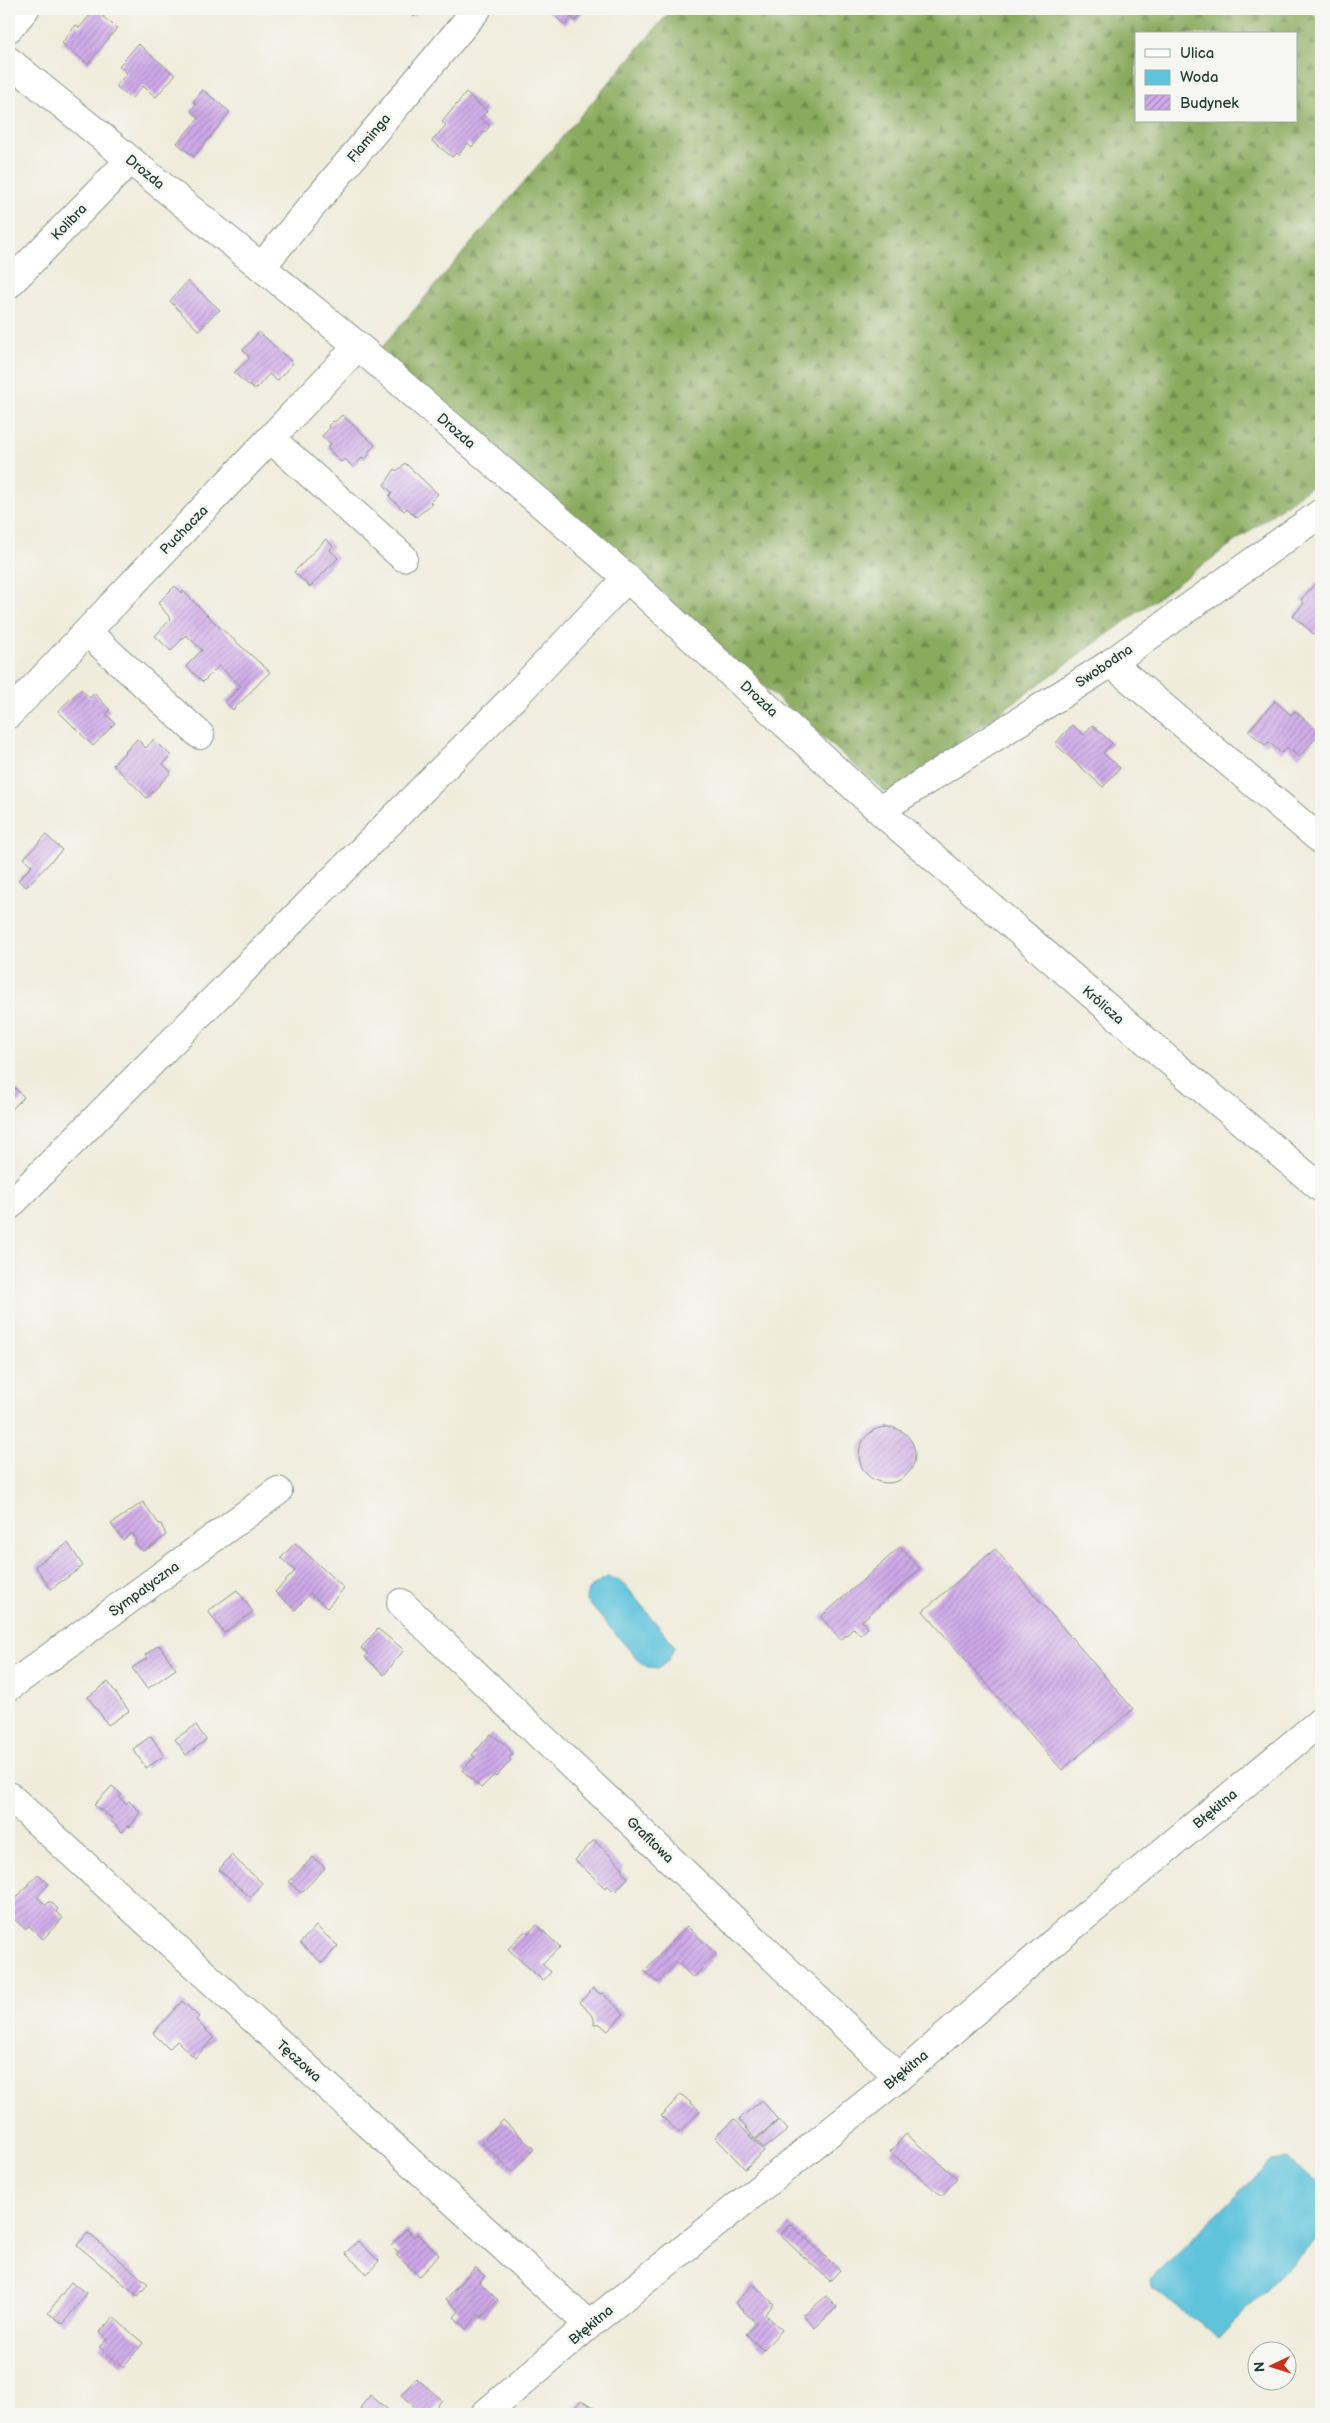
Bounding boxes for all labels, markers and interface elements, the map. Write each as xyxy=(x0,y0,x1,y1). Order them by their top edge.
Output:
legend xyxy=(1135,32,1298,122)
text: Ulica xyxy=(1180,44,1214,63)
text: Woda xyxy=(1180,68,1218,87)
text: Budynek xyxy=(1180,94,1239,113)
street label: Flaminga xyxy=(344,110,394,166)
street label: Drozda xyxy=(122,151,168,193)
street label: Kolibra xyxy=(48,200,90,244)
street label: Drozda xyxy=(433,410,479,452)
street label: Puchacza xyxy=(156,502,212,558)
street label: Swobodna xyxy=(1072,641,1136,691)
street label: Drozda xyxy=(737,677,781,721)
street label: Królicza xyxy=(1079,982,1128,1028)
street label: Sympatyczna xyxy=(106,1558,182,1620)
street label: Błękitna xyxy=(1189,1786,1241,1832)
street label: Grafitowa xyxy=(623,1813,677,1867)
street label: Tęczowa xyxy=(273,2037,325,2086)
street label: Błękitna xyxy=(880,2047,932,2093)
street label: Błękitna xyxy=(565,2302,617,2348)
north arrow xyxy=(1248,2340,1298,2390)
text: N xyxy=(1251,2361,1268,2373)

